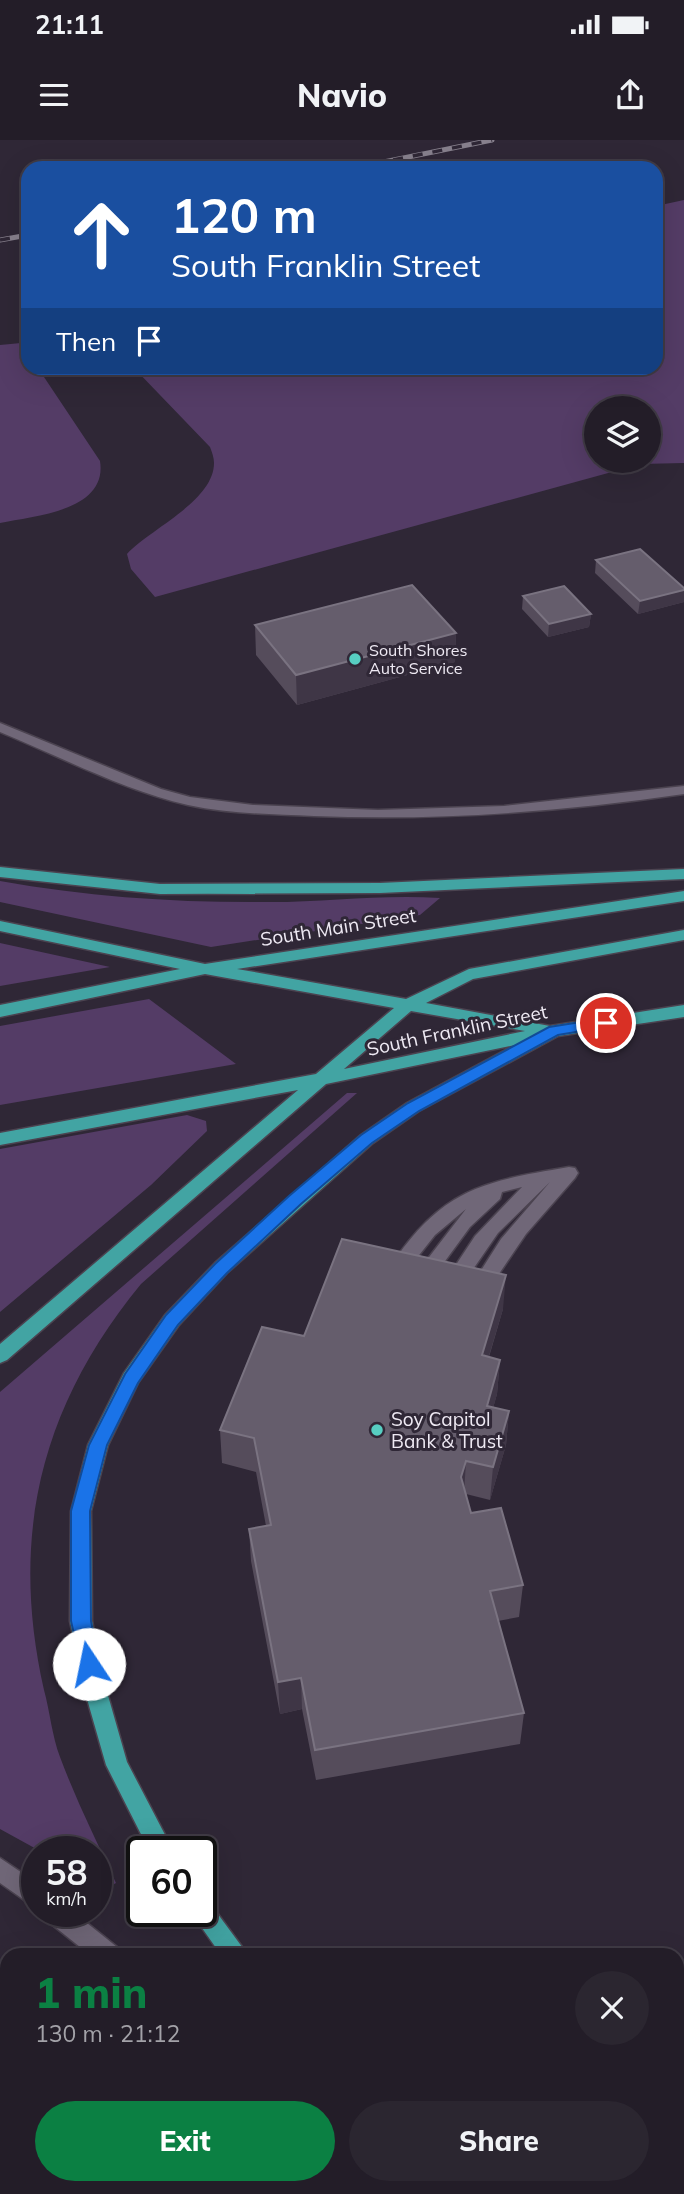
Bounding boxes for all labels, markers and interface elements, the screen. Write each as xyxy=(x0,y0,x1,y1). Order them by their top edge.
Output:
text: 21:11 xyxy=(35,8,104,41)
text: Navio xyxy=(297,75,387,115)
icon: menu xyxy=(35,76,73,114)
icon: share xyxy=(611,76,649,114)
text: 120 m xyxy=(171,184,317,245)
icon: ahead xyxy=(56,189,147,280)
text: South Franklin Street xyxy=(171,245,480,285)
icon: arrive xyxy=(130,322,168,360)
text: Then xyxy=(56,325,116,358)
map controls xyxy=(584,396,661,473)
button: layers xyxy=(584,396,661,473)
place label: South Shores Auto Service xyxy=(369,640,467,678)
marker: South Shores Auto Service xyxy=(347,651,363,667)
street label: South Main Street xyxy=(258,903,418,951)
pin xyxy=(576,993,636,1053)
street label: South Franklin Street xyxy=(365,999,550,1061)
icon: arrive xyxy=(587,1004,625,1042)
place label: Soy Capitol Bank & Trust xyxy=(391,1407,503,1453)
marker: Soy Capitol Bank & Trust xyxy=(369,1422,385,1438)
position arrow xyxy=(52,1627,126,1701)
speed limit sign: 60 xyxy=(126,1836,217,1927)
text: 58 xyxy=(45,1850,88,1894)
text: km/h xyxy=(46,1887,87,1910)
text: 1 min xyxy=(35,1966,148,2019)
button: close xyxy=(575,1971,649,2045)
text: 130 m · 21:12 xyxy=(35,2019,180,2048)
button: Exit xyxy=(35,2101,335,2181)
button: Share xyxy=(349,2101,649,2181)

